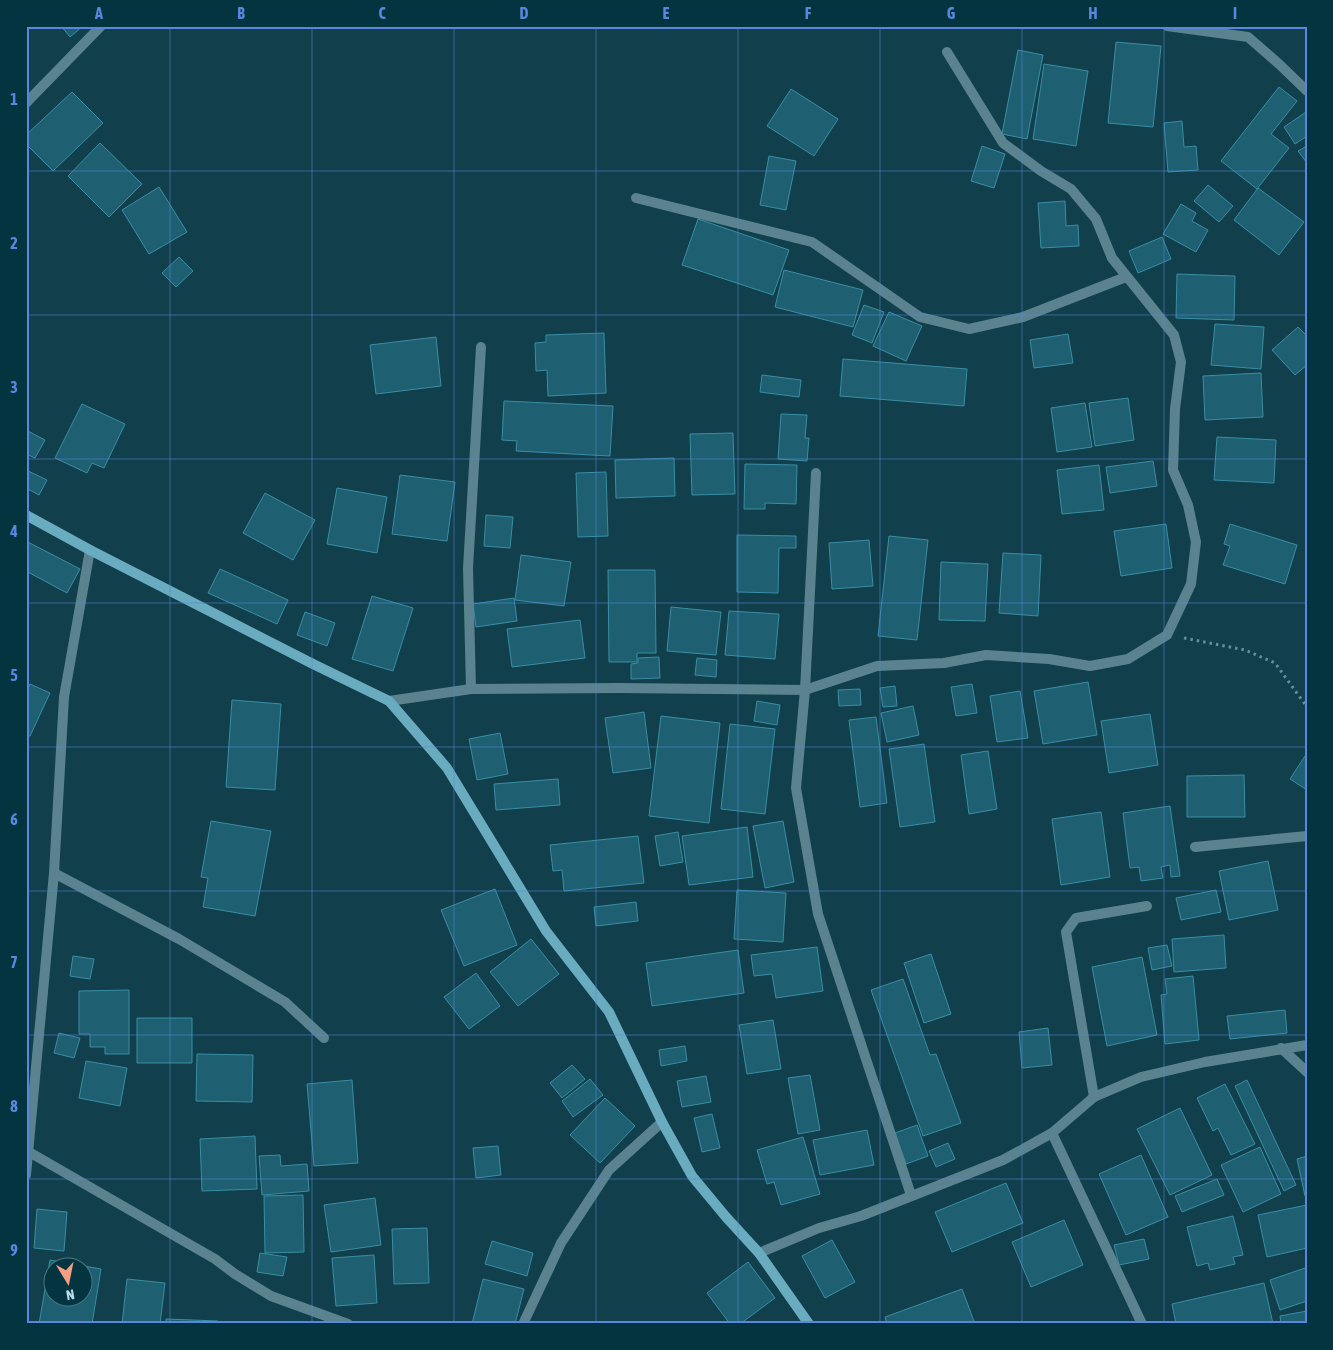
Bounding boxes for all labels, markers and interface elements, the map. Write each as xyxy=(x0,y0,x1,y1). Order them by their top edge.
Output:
text: A xyxy=(94,4,103,22)
text: B xyxy=(237,4,245,22)
text: C xyxy=(378,4,386,22)
text: D xyxy=(520,4,529,22)
text: E xyxy=(663,4,670,22)
text: F xyxy=(805,4,812,22)
text: G xyxy=(947,4,956,22)
text: H xyxy=(1088,4,1098,22)
text: I xyxy=(1233,4,1237,22)
text: 1 xyxy=(10,90,18,108)
text: 2 xyxy=(10,234,18,252)
text: 3 xyxy=(10,378,18,396)
text: 4 xyxy=(9,522,18,540)
text: 5 xyxy=(10,666,18,684)
text: 6 xyxy=(10,810,18,828)
text: 7 xyxy=(10,953,18,971)
text: 8 xyxy=(10,1097,18,1115)
text: 9 xyxy=(10,1241,18,1259)
north arrow xyxy=(42,1258,92,1308)
text: N xyxy=(65,1286,76,1303)

